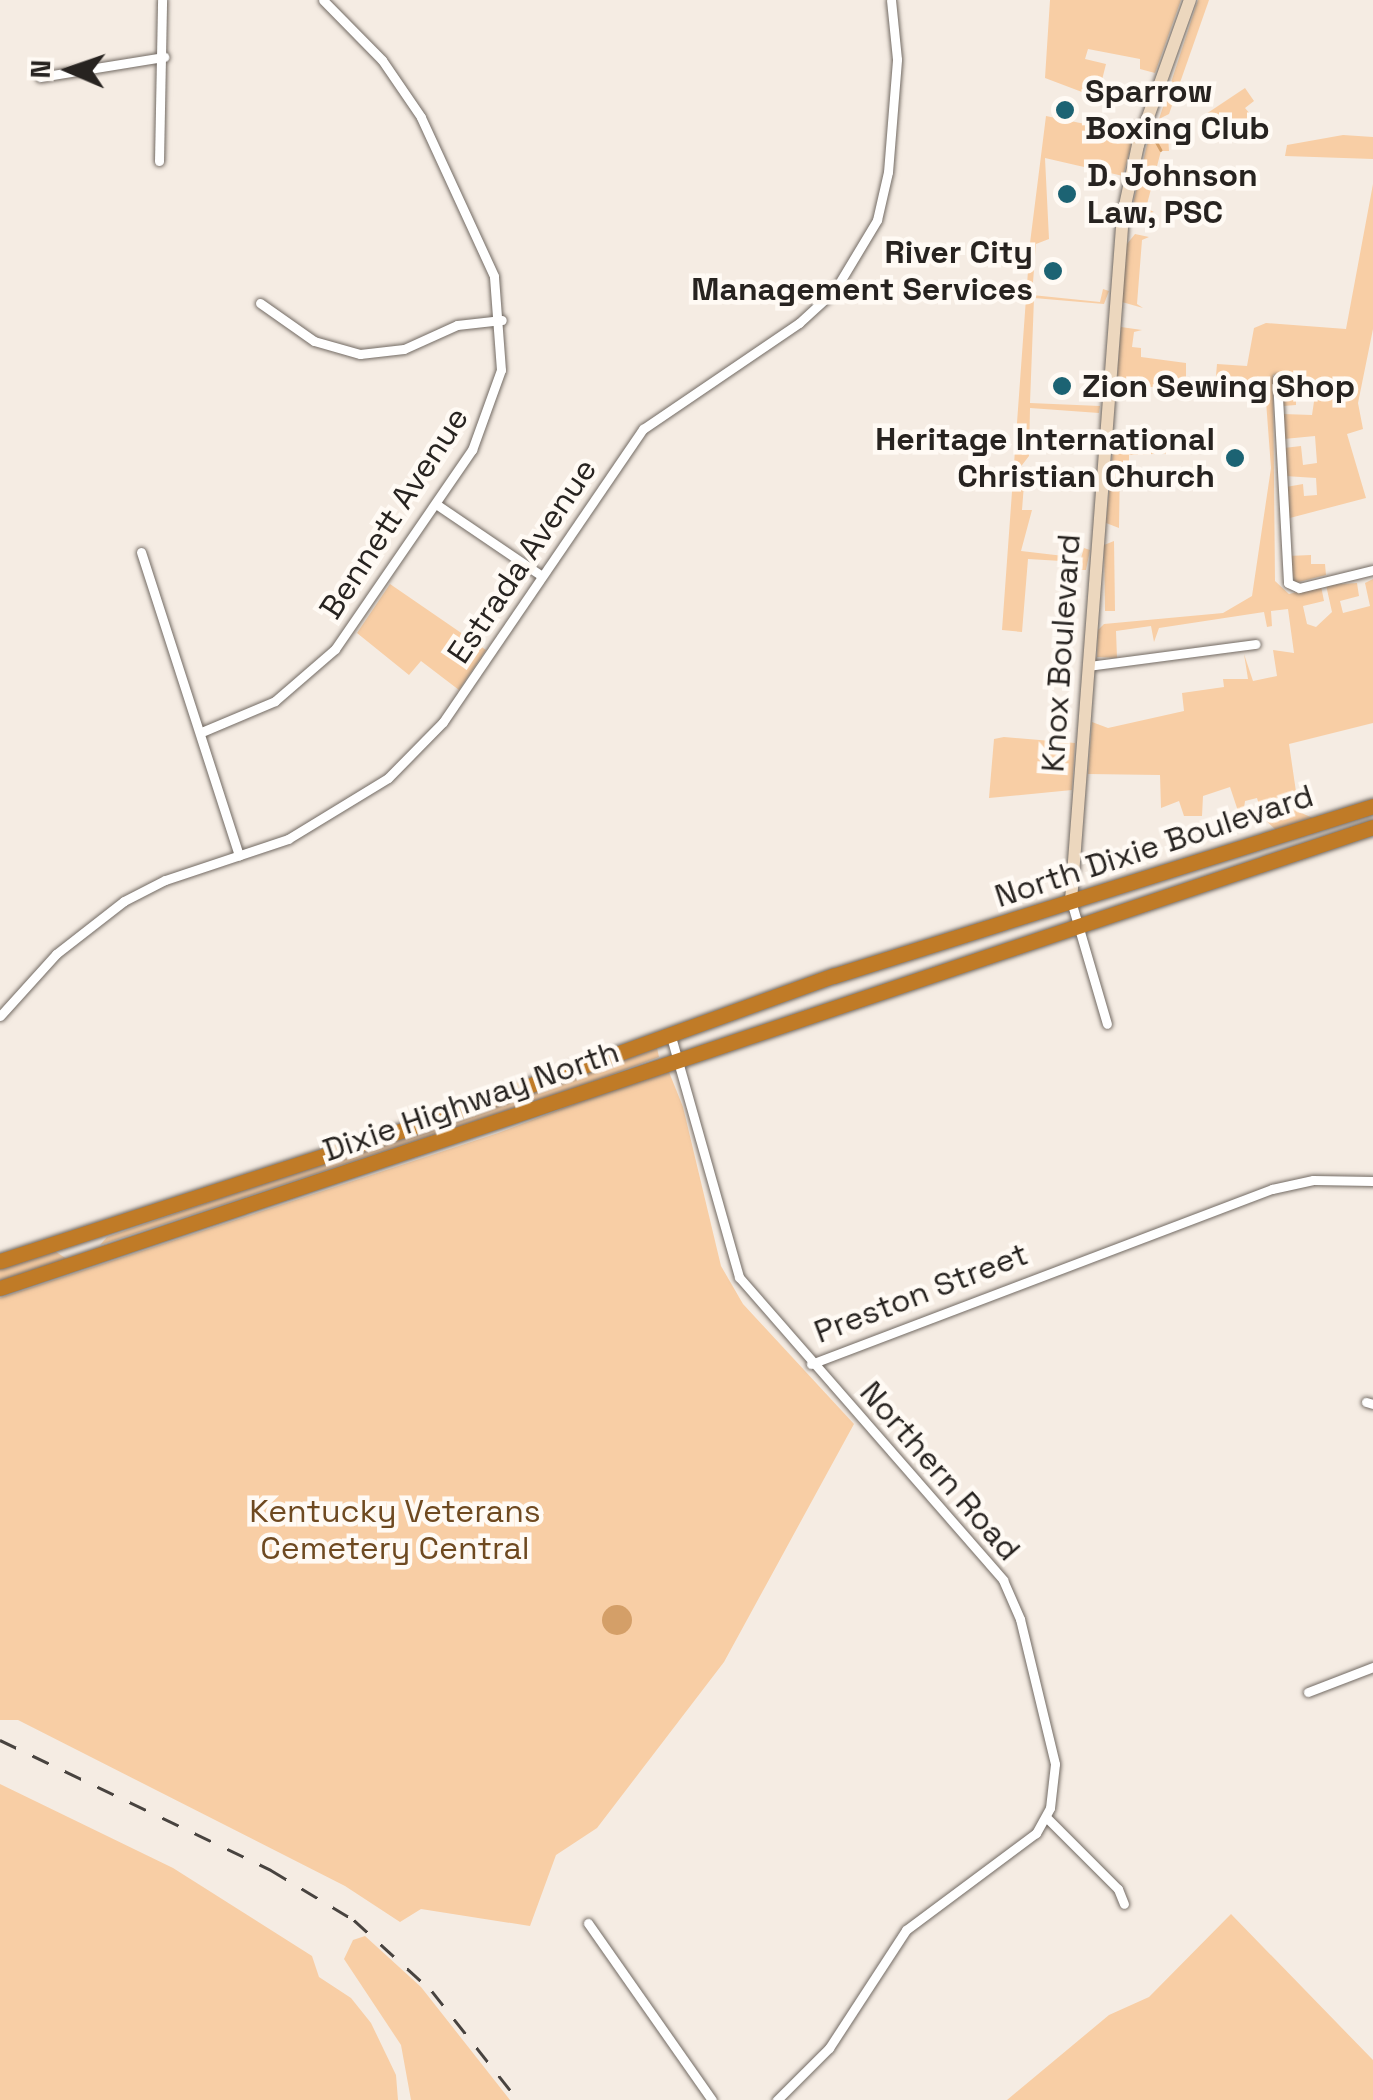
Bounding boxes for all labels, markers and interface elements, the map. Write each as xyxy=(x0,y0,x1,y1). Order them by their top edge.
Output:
north arrow xyxy=(20,20,120,120)
text: N xyxy=(22,59,58,79)
place label: Sparrow Boxing Club xyxy=(1085,73,1270,148)
marker: Sparrow Boxing Club xyxy=(1054,99,1076,121)
place label: D. Johnson Law, PSC xyxy=(1087,157,1259,232)
marker: D. Johnson Law, PSC xyxy=(1056,183,1078,205)
place label: River City Management Services xyxy=(691,234,1033,309)
marker: River City Management Services xyxy=(1042,260,1064,282)
place label: Zion Sewing Shop xyxy=(1082,367,1355,405)
marker: Zion Sewing Shop xyxy=(1051,375,1073,397)
street label: Bennett Avenue xyxy=(311,400,477,626)
place label: Heritage International Christian Church xyxy=(875,421,1215,496)
marker: Heritage International Christian Church xyxy=(1224,447,1246,469)
street label: Estrada Avenue xyxy=(439,451,605,671)
street label: Knox Boulevard xyxy=(1034,532,1088,774)
street label: North Dixie Boulevard xyxy=(990,776,1318,916)
street label: Dixie Highway North xyxy=(318,1032,624,1170)
street label: Preston Street xyxy=(809,1235,1033,1351)
street label: Northern Road xyxy=(852,1374,1028,1568)
park label: Kentucky Veterans Cemetery Central xyxy=(249,1493,541,1568)

